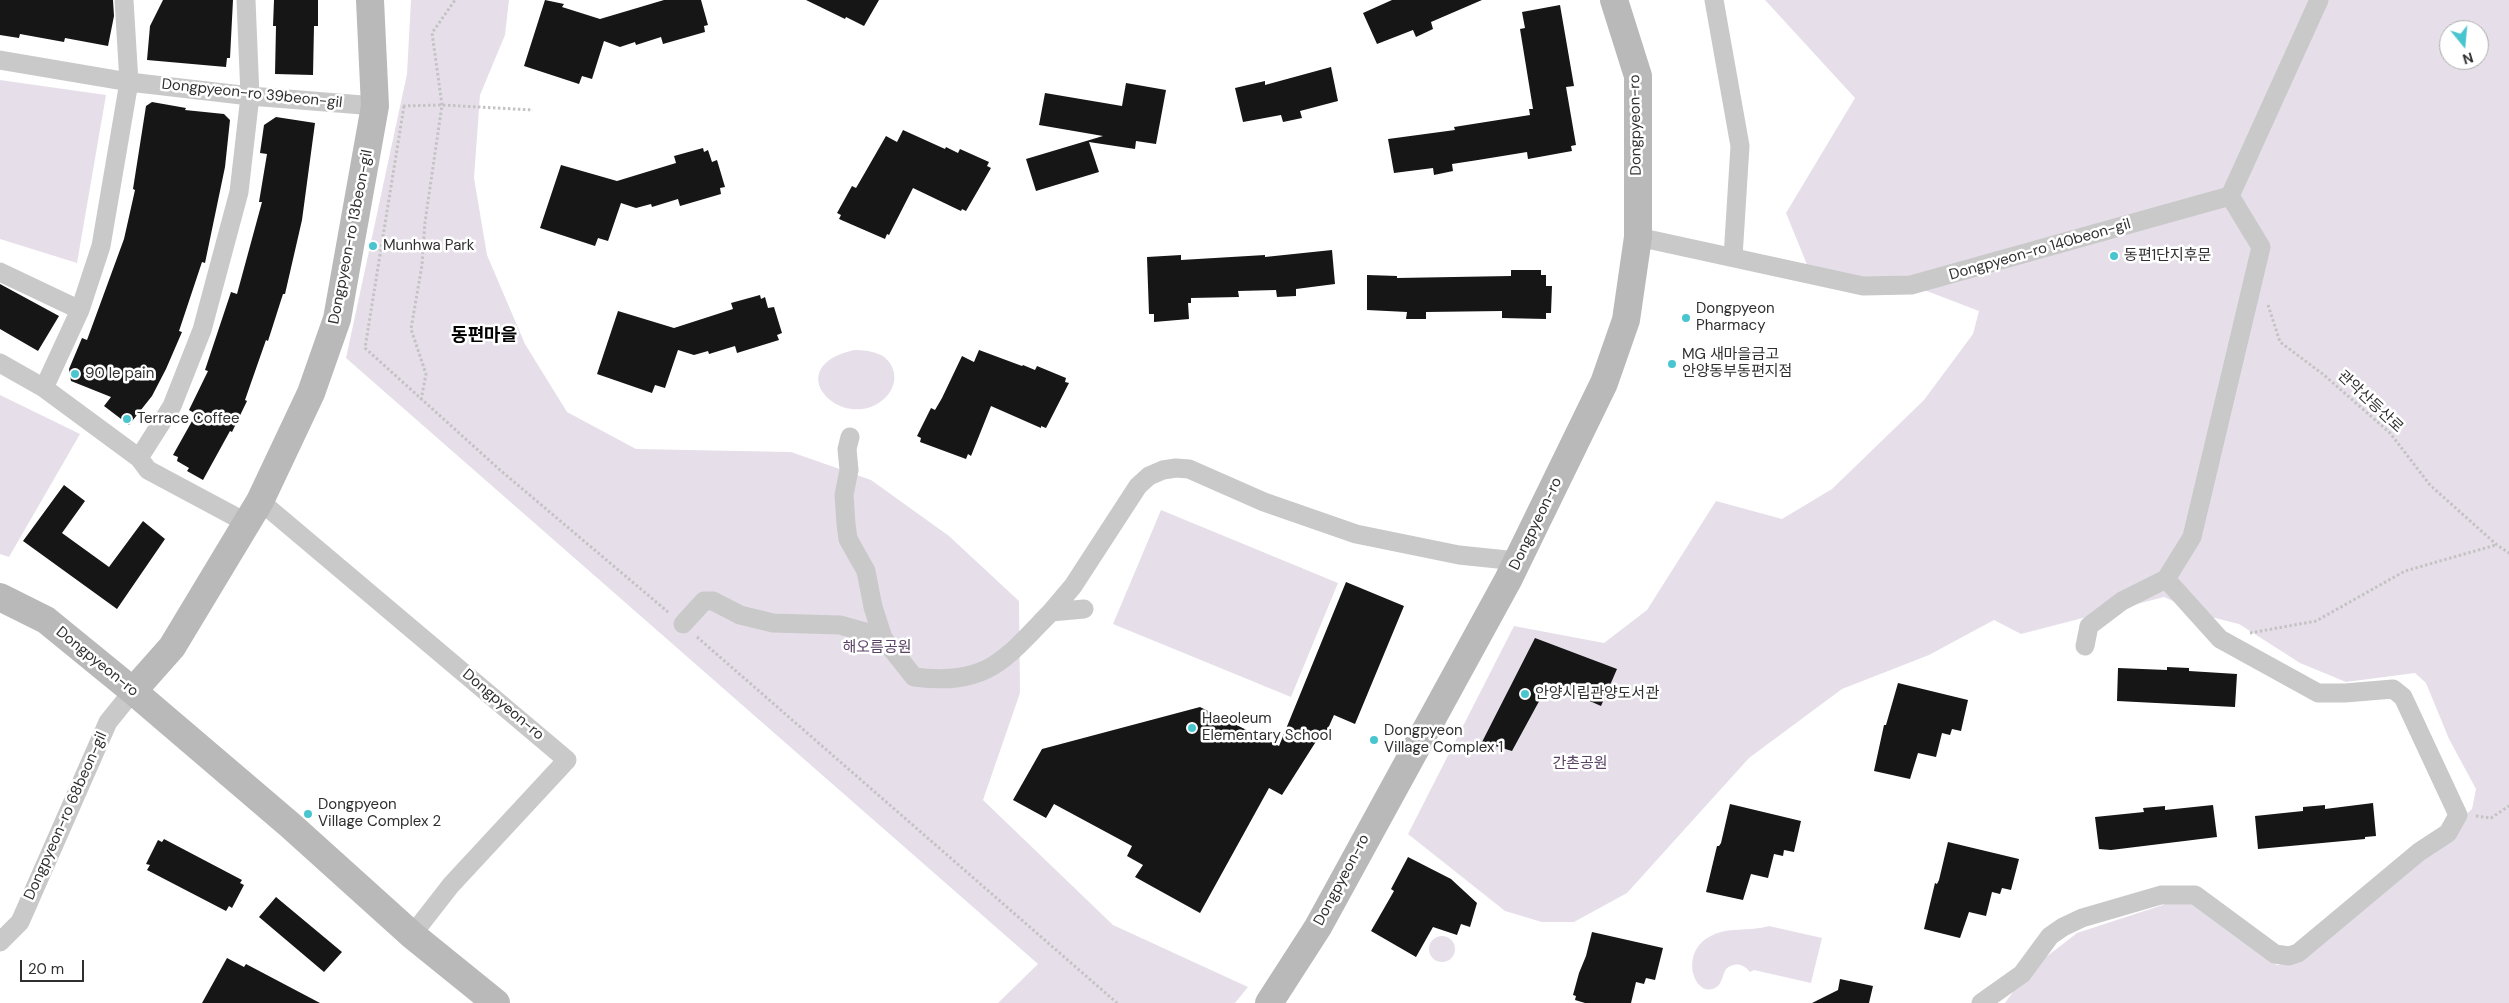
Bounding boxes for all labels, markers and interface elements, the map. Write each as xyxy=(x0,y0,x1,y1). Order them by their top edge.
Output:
north arrow xyxy=(2439,20,2489,70)
text: N xyxy=(2461,48,2476,68)
street label: Dongpyeon-ro xyxy=(1626,74,1646,176)
street label: Dongpyeon-ro 39beon-gil xyxy=(161,76,343,112)
street label: Dongpyeon-ro 13beon-gil xyxy=(325,148,377,326)
street label: Dongpyeon-ro 140beon-gil xyxy=(1947,215,2133,285)
place label: Munhwa Park xyxy=(383,237,474,255)
marker: Munhwa Park xyxy=(367,240,379,252)
place label: 동편1단지후문 xyxy=(2124,247,2211,265)
marker: 동편1단지후문 xyxy=(2108,250,2120,262)
place label: Dongpyeon Pharmacy xyxy=(1696,300,1775,335)
marker: Dongpyeon Pharmacy xyxy=(1680,312,1692,324)
district label: 동편마을 xyxy=(451,325,517,347)
place label: MG 새마을금고 안양동부동편지점 xyxy=(1682,346,1792,381)
marker: MG 새마을금고 안양동부동편지점 xyxy=(1666,358,1678,370)
place label: 90 le pain xyxy=(85,365,154,383)
street label: 관악산등산로 xyxy=(2334,367,2406,437)
marker: 90 le pain xyxy=(69,368,81,380)
place label: Terrace Coffee xyxy=(137,410,240,428)
marker: Terrace Coffee xyxy=(121,413,133,425)
street label: Dongpyeon-ro xyxy=(1506,475,1566,573)
street label: Dongpyeon-ro xyxy=(52,623,142,701)
park label: 해오름공원 xyxy=(843,639,911,657)
street label: Dongpyeon-ro xyxy=(459,666,547,744)
place label: 안양시립관양도서관 xyxy=(1535,685,1659,703)
marker: 안양시립관양도서관 xyxy=(1519,688,1531,700)
place label: Haeoleum Elementary School xyxy=(1202,710,1332,745)
marker: Haeoleum Elementary School xyxy=(1186,722,1198,734)
place label: Dongpyeon Village Complex 1 xyxy=(1384,722,1503,757)
street label: Dongpyeon-ro 68beon-gil xyxy=(21,729,111,903)
marker: Dongpyeon Village Complex 1 xyxy=(1368,734,1380,746)
park label: 간촌공원 xyxy=(1552,755,1608,773)
place label: Dongpyeon Village Complex 2 xyxy=(318,796,441,831)
marker: Dongpyeon Village Complex 2 xyxy=(302,808,314,820)
street label: Dongpyeon-ro xyxy=(1310,831,1374,929)
scale bar xyxy=(22,950,86,982)
text: 20 m xyxy=(28,959,64,979)

